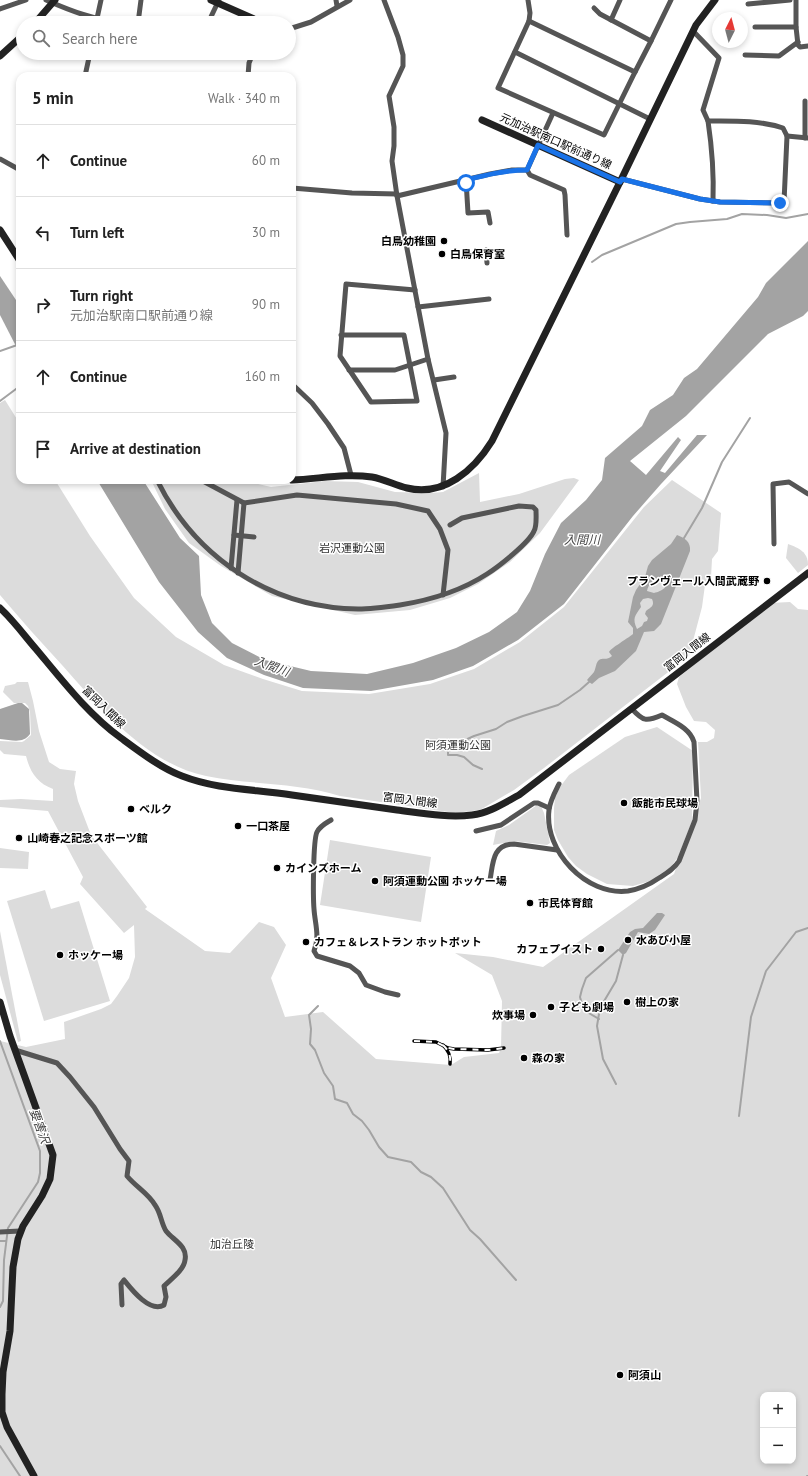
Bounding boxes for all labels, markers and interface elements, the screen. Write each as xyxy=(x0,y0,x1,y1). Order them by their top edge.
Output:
north arrow xyxy=(712,12,748,48)
search box xyxy=(16,16,296,60)
icon: search xyxy=(30,27,52,49)
text: Search here xyxy=(62,29,138,48)
text: 5 min xyxy=(32,87,73,109)
text: Walk · 340 m xyxy=(208,90,280,107)
street label: 元加治駅南口駅前通り線 xyxy=(498,110,614,172)
icon: ahead xyxy=(32,150,54,172)
text: Continue xyxy=(70,151,127,170)
text: 60 m xyxy=(252,152,280,169)
route start xyxy=(457,174,475,192)
route end xyxy=(771,194,789,212)
icon: left xyxy=(32,222,54,244)
text: Turn left xyxy=(70,223,124,242)
text: 30 m xyxy=(252,224,280,241)
place label: 白鳥幼稚園 xyxy=(381,234,436,248)
marker: 白鳥幼稚園 xyxy=(439,236,449,246)
place label: 白鳥保育室 xyxy=(450,247,505,261)
marker: 白鳥保育室 xyxy=(437,249,447,259)
text: Turn right xyxy=(70,286,133,305)
icon: right xyxy=(32,294,54,316)
text: 90 m xyxy=(252,296,280,313)
text: 元加治駅南口駅前通り線 xyxy=(70,307,213,324)
icon: ahead xyxy=(32,366,54,388)
text: Continue xyxy=(70,367,127,386)
text: 160 m xyxy=(245,368,280,385)
icon: arrive xyxy=(32,438,54,460)
text: Arrive at destination xyxy=(70,439,201,458)
water label: 入間川 xyxy=(564,532,602,547)
park label: 岩沢運動公園 xyxy=(319,541,385,555)
place label: プランヴェール入間武蔵野 xyxy=(627,574,760,588)
marker: プランヴェール入間武蔵野 xyxy=(762,576,772,586)
street label: 富岡入間線 xyxy=(661,630,713,674)
water label: 入間川 xyxy=(253,653,293,680)
street label: 富岡入間線 xyxy=(79,683,129,731)
park label: 阿須運動公園 xyxy=(425,738,491,752)
street label: 富岡入間線 xyxy=(382,790,438,810)
place label: 飯能市民球場 xyxy=(631,796,698,810)
marker: 飯能市民球場 xyxy=(619,798,629,808)
place label: ベルク xyxy=(139,802,172,816)
marker: ベルク xyxy=(126,804,136,814)
place label: 一口茶屋 xyxy=(246,819,290,833)
marker: 一口茶屋 xyxy=(233,821,243,831)
place label: 山崎春之記念スポーツ館 xyxy=(27,831,148,845)
marker: 山崎春之記念スポーツ館 xyxy=(14,833,24,843)
place label: カインズホーム xyxy=(285,861,361,875)
marker: カインズホーム xyxy=(272,863,282,873)
place label: 阿須運動公園 ホッケー場 xyxy=(383,874,507,888)
marker: 阿須運動公園 ホッケー場 xyxy=(370,876,380,886)
place label: 市民体育館 xyxy=(538,896,593,910)
marker: 市民体育館 xyxy=(525,898,535,908)
place label: 水あび小屋 xyxy=(636,933,691,947)
place label: カフェ＆レストラン ホットポット xyxy=(314,935,482,949)
marker: 水あび小屋 xyxy=(623,935,633,945)
marker: カフェ＆レストラン ホットポット xyxy=(301,937,311,947)
place label: カフェプイスト xyxy=(516,942,593,956)
marker: カフェプイスト xyxy=(596,944,606,954)
place label: ホッケー場 xyxy=(68,948,123,962)
marker: ホッケー場 xyxy=(55,950,65,960)
place label: 樹上の家 xyxy=(635,995,679,1009)
marker: 樹上の家 xyxy=(622,997,632,1007)
place label: 子ども劇場 xyxy=(559,1000,614,1014)
marker: 子ども劇場 xyxy=(546,1002,556,1012)
place label: 炊事場 xyxy=(492,1008,525,1022)
marker: 炊事場 xyxy=(528,1010,538,1020)
place label: 森の家 xyxy=(532,1051,565,1065)
marker: 森の家 xyxy=(519,1053,529,1063)
water label: 要害沢 xyxy=(27,1107,54,1147)
park label: 加治丘陵 xyxy=(210,1237,254,1251)
place label: 阿須山 xyxy=(628,1368,661,1382)
marker: 阿須山 xyxy=(615,1370,625,1380)
map controls xyxy=(760,1392,796,1464)
button: + xyxy=(760,1392,796,1428)
button: − xyxy=(760,1428,796,1464)

